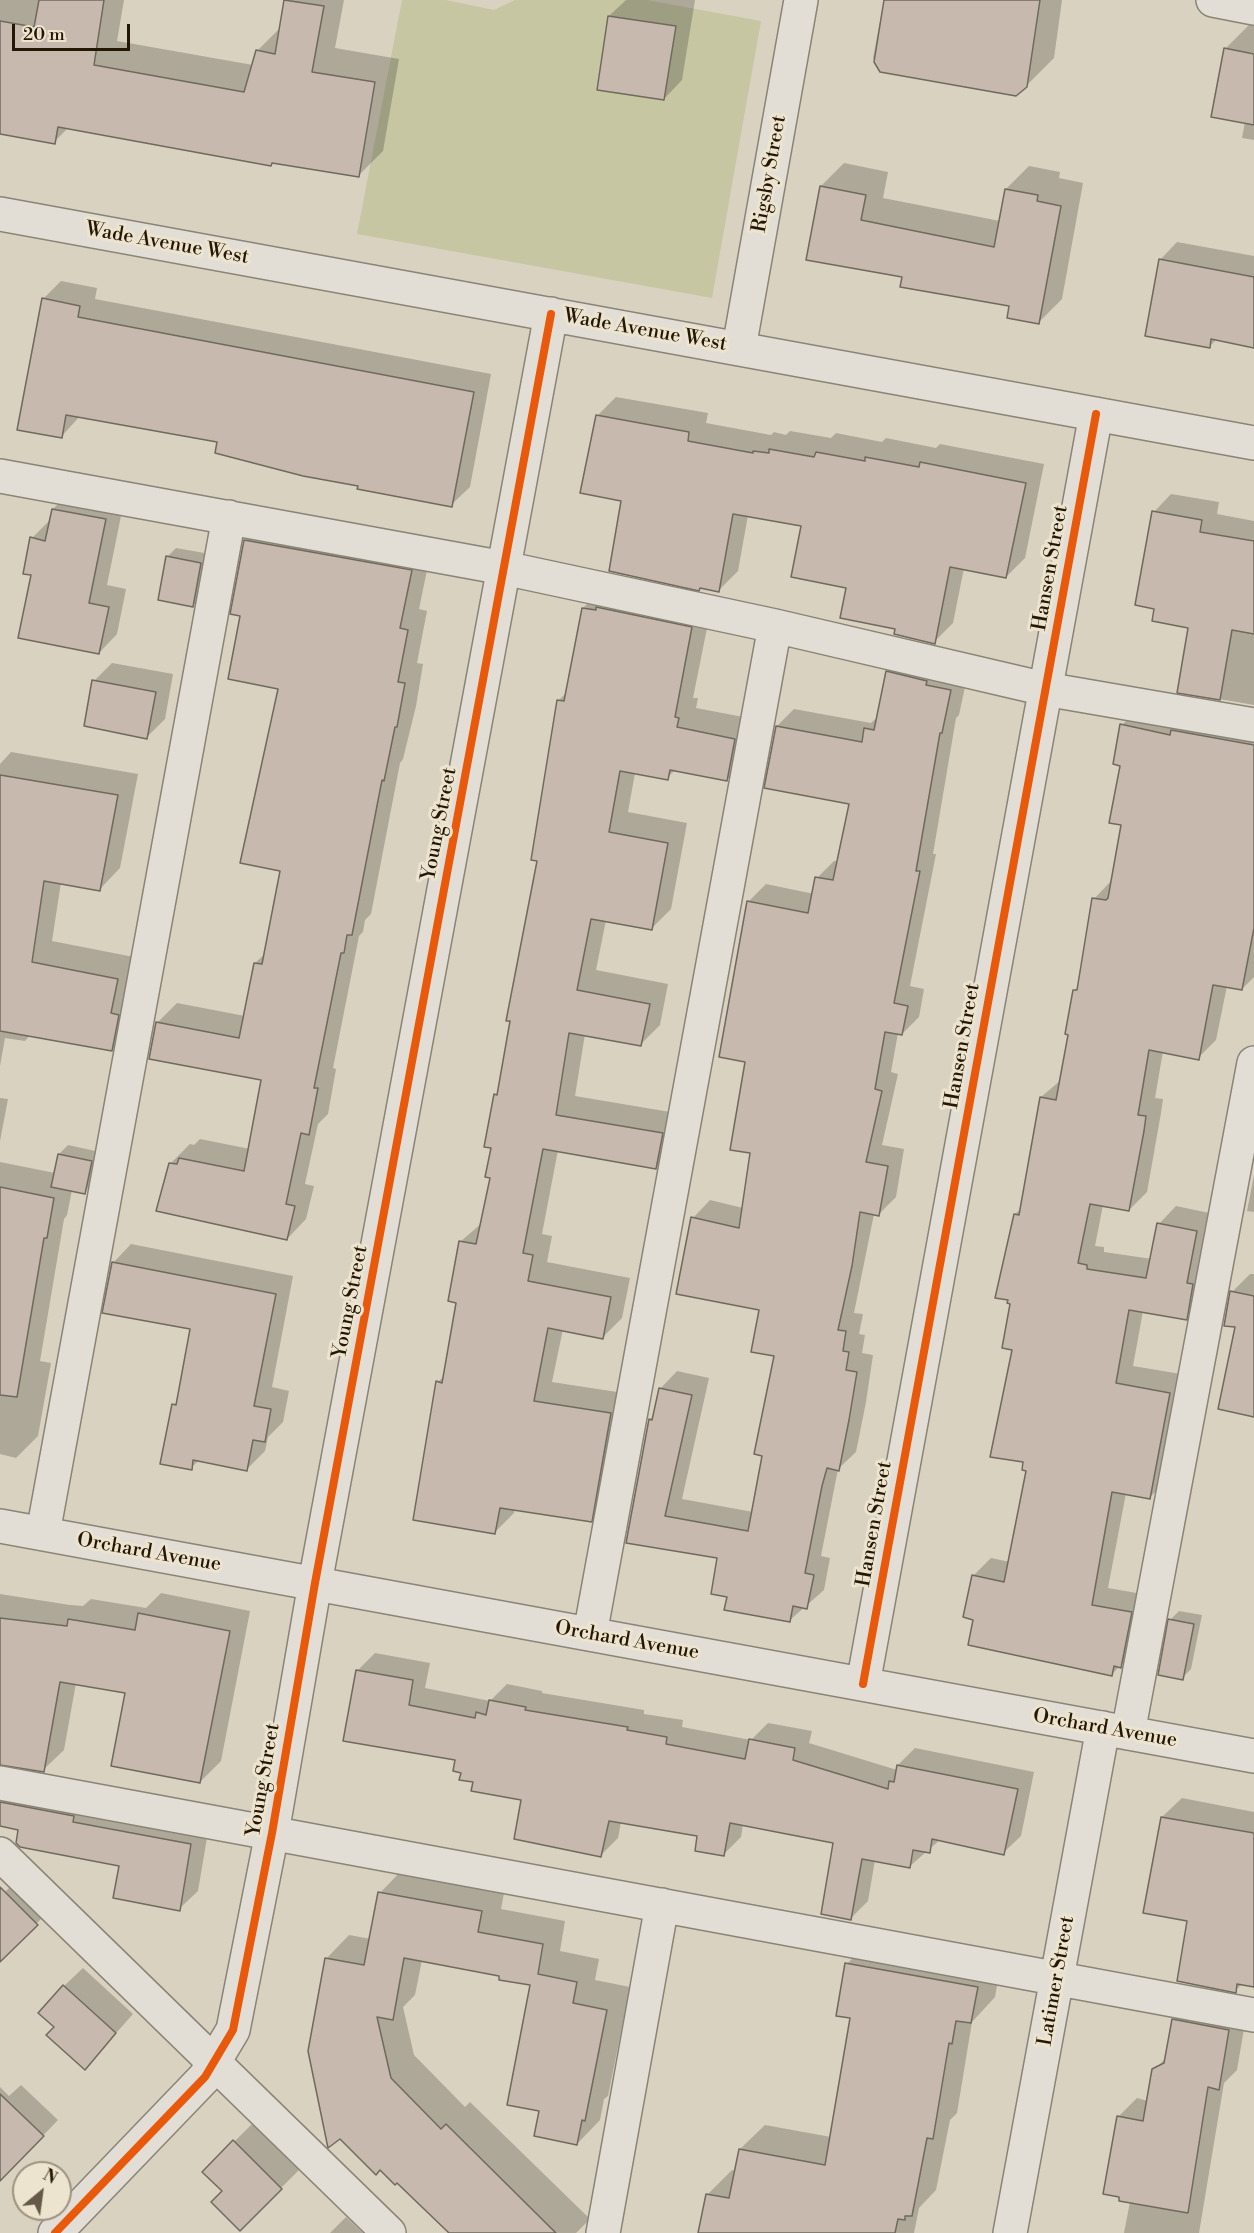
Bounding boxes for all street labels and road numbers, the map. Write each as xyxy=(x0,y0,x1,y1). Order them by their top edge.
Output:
street label: Rigsby Street xyxy=(748,113,792,235)
street label: Wade Avenue West xyxy=(83,218,251,270)
street label: Wade Avenue West xyxy=(561,305,729,357)
street label: Hansen Street xyxy=(1028,503,1074,633)
street label: Young Street xyxy=(417,765,463,883)
street label: Hansen Street xyxy=(940,981,986,1111)
street label: Young Street xyxy=(328,1243,374,1361)
street label: Hansen Street xyxy=(852,1459,898,1589)
street label: Orchard Avenue xyxy=(75,1529,223,1577)
street label: Orchard Avenue xyxy=(553,1617,701,1665)
street label: Orchard Avenue xyxy=(1031,1705,1179,1753)
street label: Young Street xyxy=(242,1721,286,1839)
street label: Latimer Street xyxy=(1034,1914,1080,2048)

